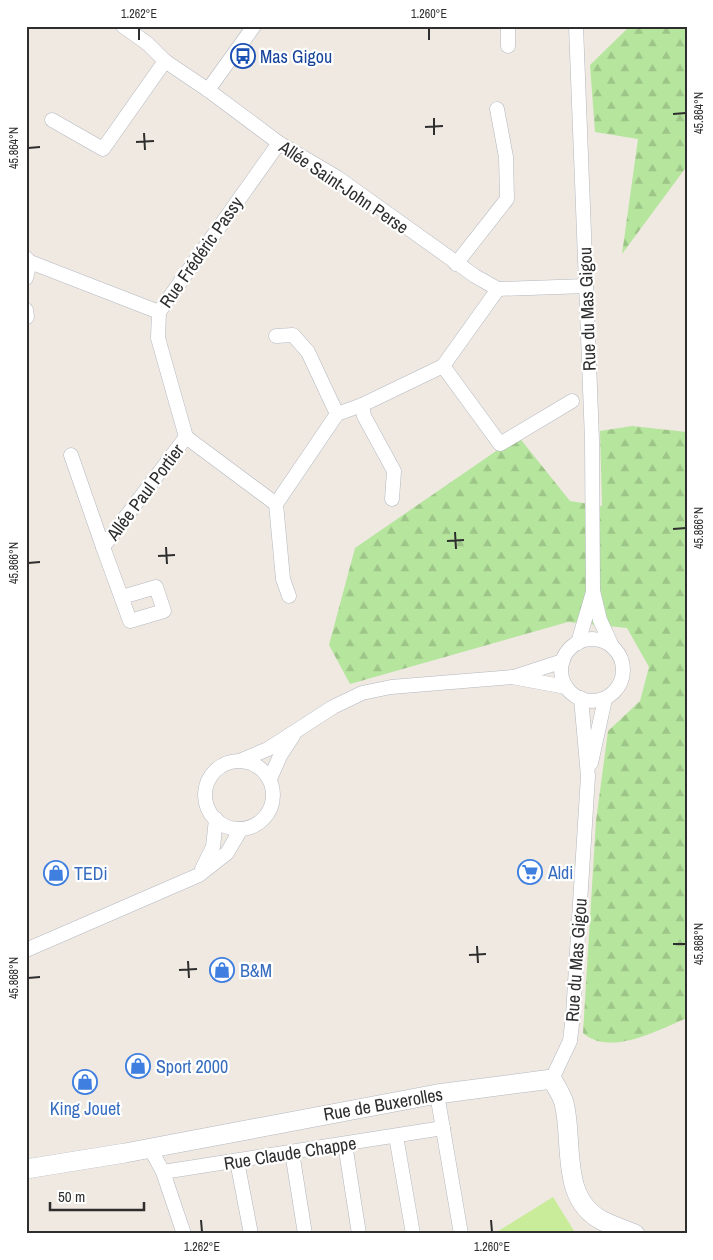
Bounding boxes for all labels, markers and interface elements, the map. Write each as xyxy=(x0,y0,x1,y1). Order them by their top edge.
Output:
text: 1.262°E xyxy=(121,6,157,22)
text: 1.260°E xyxy=(411,6,447,22)
bus stop icon: Mas Gigou xyxy=(230,43,256,69)
place label: Mas Gigou xyxy=(260,44,332,69)
text: 45.864°N xyxy=(691,92,707,134)
text: 45.864°N xyxy=(6,127,22,169)
street label: Allée Saint-John Perse xyxy=(274,134,414,240)
street label: Rue Frédéric Passy xyxy=(153,191,249,313)
street label: Rue du Mas Gigou xyxy=(572,247,602,371)
street label: Allée Paul Portier xyxy=(100,439,190,546)
text: 45.866°N xyxy=(691,507,707,549)
text: 45.866°N xyxy=(6,542,22,584)
supermarket icon: Aldi xyxy=(517,859,543,885)
shop icon: TEDi xyxy=(43,860,69,886)
place label: Aldi xyxy=(547,860,573,885)
place label: TEDi xyxy=(74,861,108,886)
street label: Rue du Mas Gigou xyxy=(559,897,593,1023)
text: 45.868°N xyxy=(691,923,707,965)
text: 45.868°N xyxy=(6,957,22,999)
shop icon: B&M xyxy=(209,957,235,983)
place label: B&M xyxy=(240,958,272,983)
shop icon: Sport 2000 xyxy=(125,1053,151,1079)
place label: Sport 2000 xyxy=(156,1054,228,1079)
shop icon: King Jouet xyxy=(72,1069,98,1095)
street label: Rue de Buxerolles xyxy=(321,1081,445,1127)
place label: King Jouet xyxy=(50,1096,120,1121)
street label: Rue Claude Chappe xyxy=(222,1130,358,1176)
scale bar xyxy=(50,1180,144,1212)
text: 50 m xyxy=(58,1186,85,1207)
text: 1.262°E xyxy=(184,1239,220,1255)
text: 1.260°E xyxy=(474,1239,510,1255)

